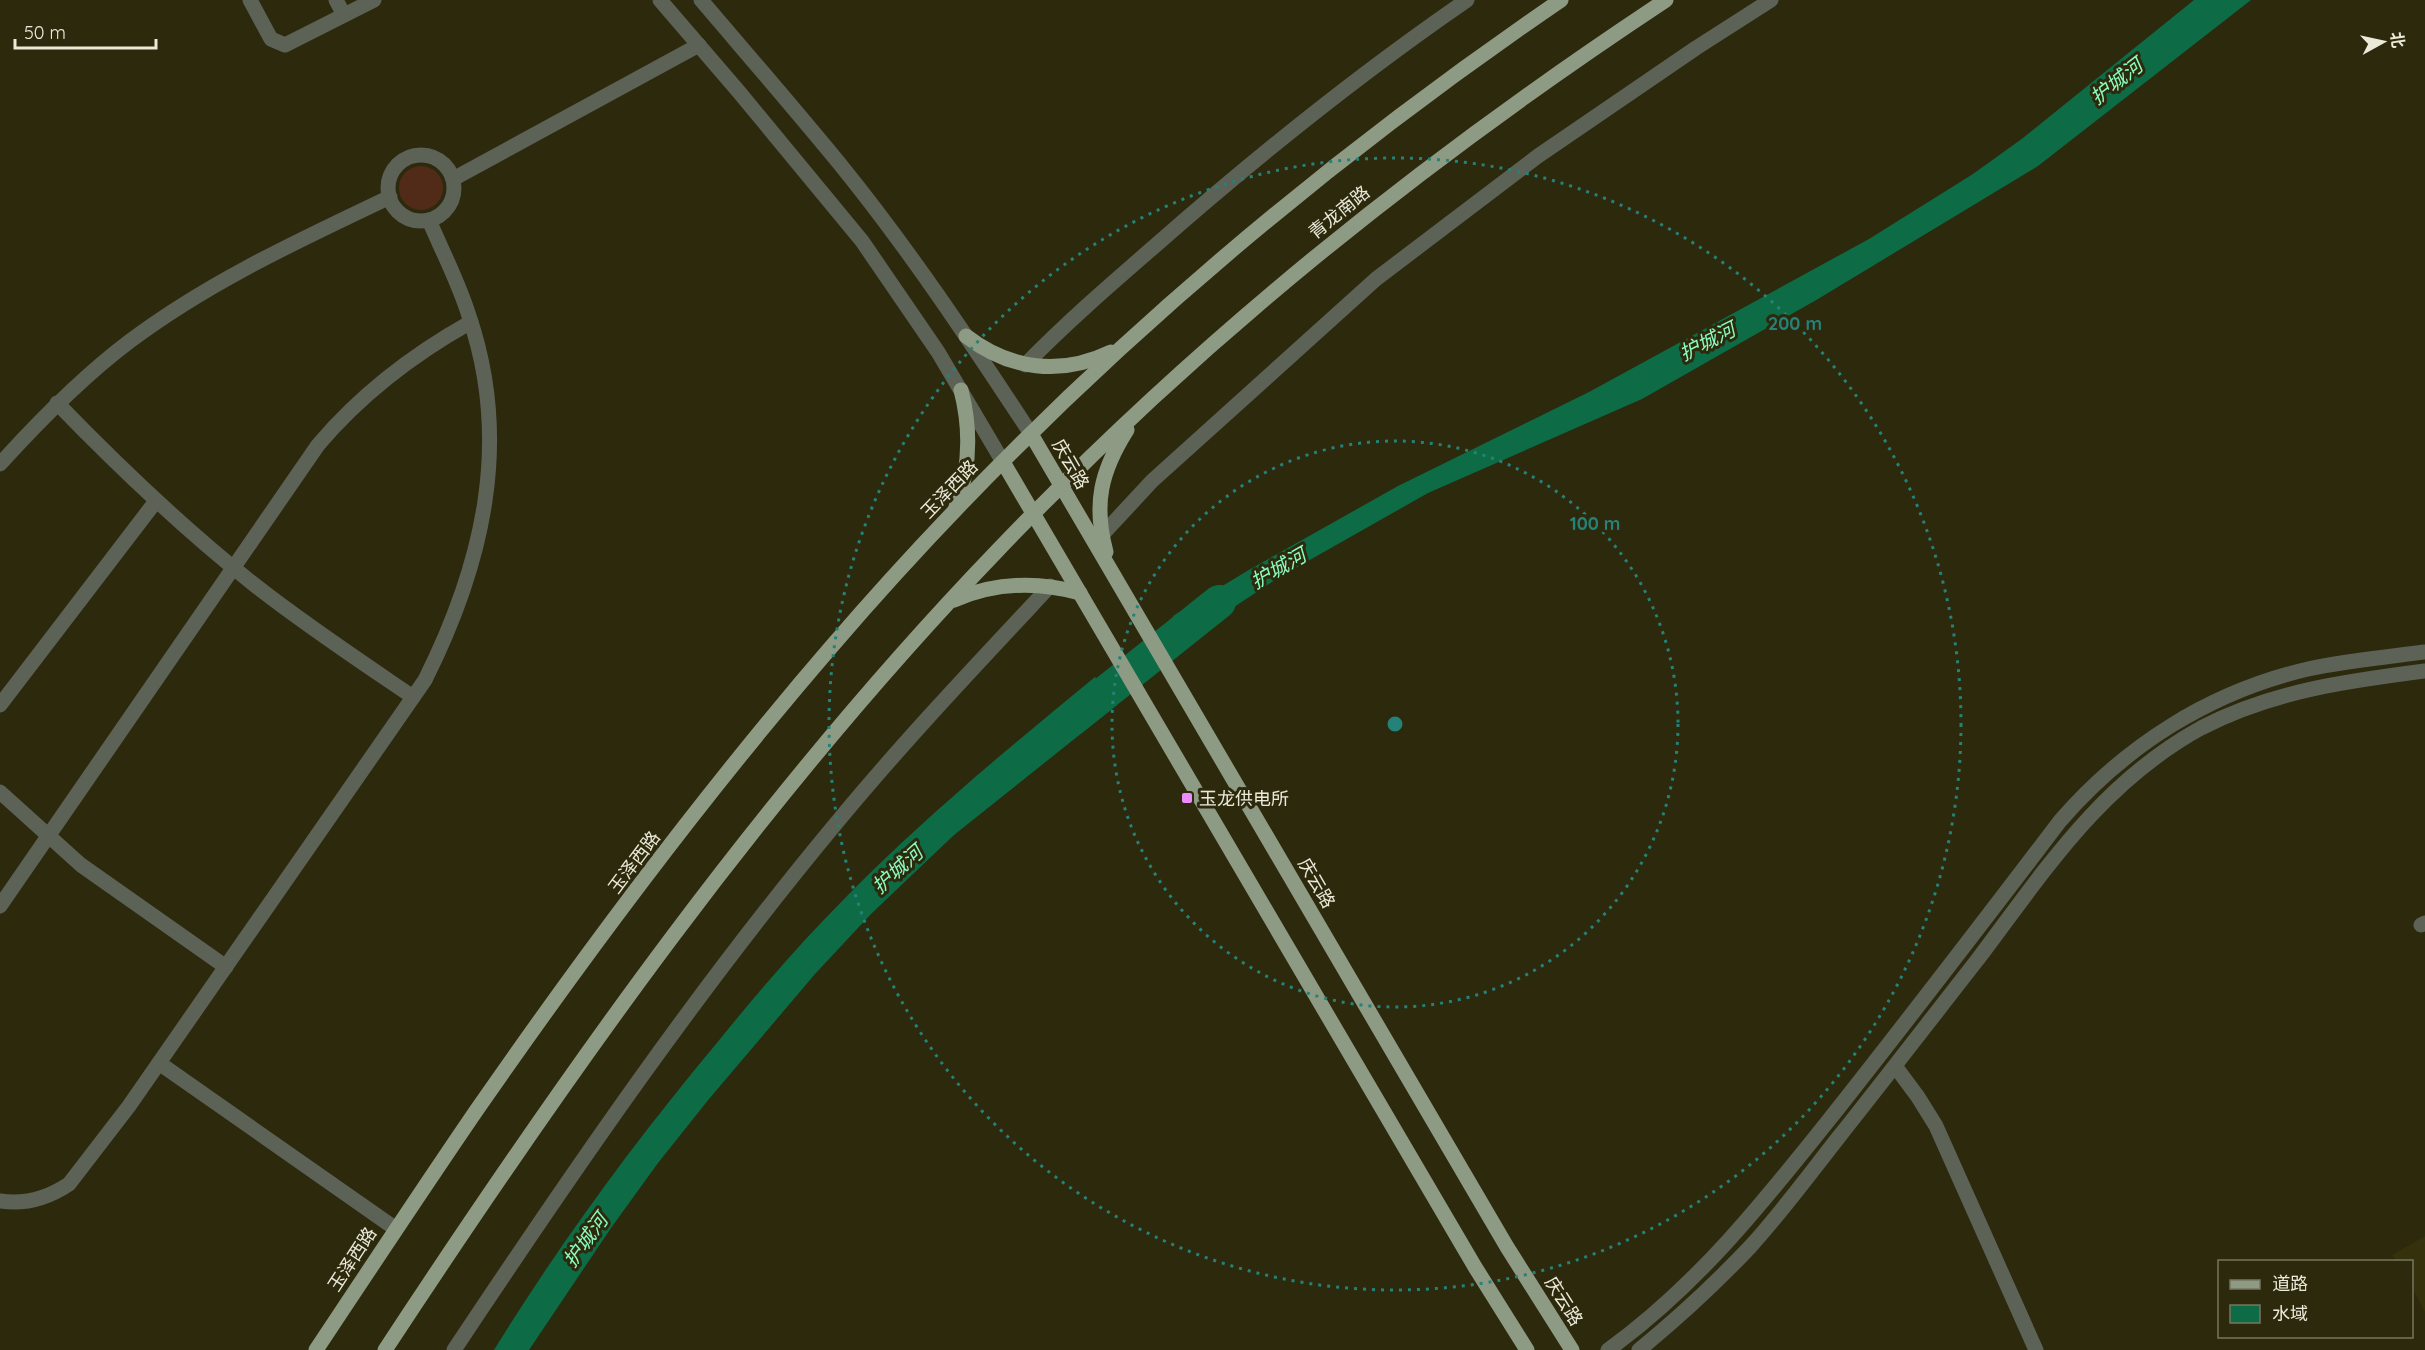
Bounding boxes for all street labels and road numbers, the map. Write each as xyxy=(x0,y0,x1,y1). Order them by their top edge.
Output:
street label: 青龙南路 xyxy=(1304,180,1374,244)
street label: 庆云路 xyxy=(1048,435,1094,493)
street label: 玉泽西路 xyxy=(916,455,982,523)
street label: 玉泽西路 xyxy=(603,826,665,898)
street label: 庆云路 xyxy=(1294,854,1340,912)
street label: 玉泽西路 xyxy=(323,1223,381,1295)
street label: 庆云路 xyxy=(1540,1272,1588,1330)

